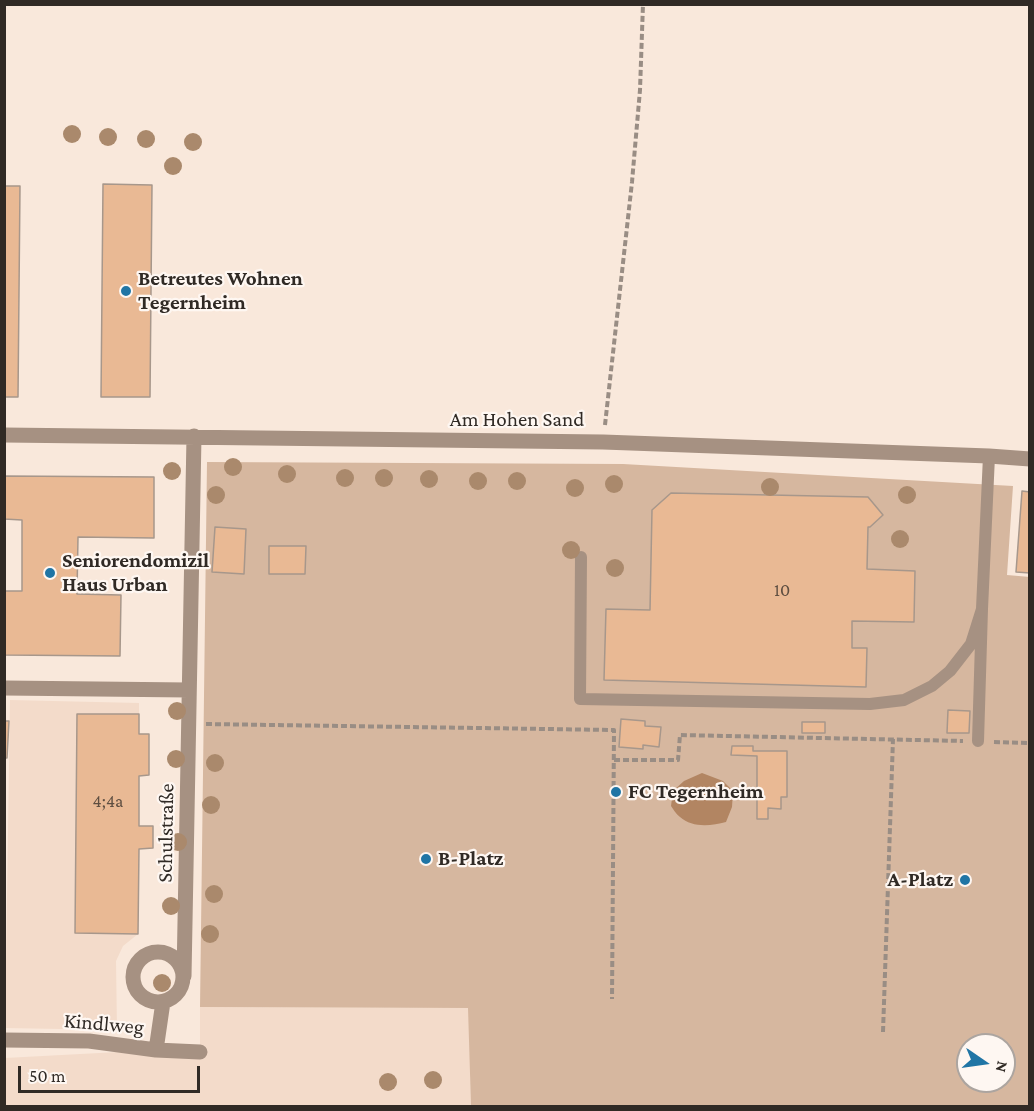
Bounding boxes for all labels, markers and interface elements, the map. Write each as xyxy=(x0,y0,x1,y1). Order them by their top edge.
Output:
place label: Betreutes Wohnen Tegernheim xyxy=(138,266,303,316)
marker: Betreutes Wohnen Tegernheim xyxy=(119,284,133,298)
street label: Am Hohen Sand xyxy=(450,407,584,433)
place label: Seniorendomizil Haus Urban xyxy=(62,548,209,598)
marker: Seniorendomizil Haus Urban xyxy=(43,566,57,580)
house number: 10 xyxy=(774,579,790,601)
place label: FC Tegernheim xyxy=(628,779,764,805)
street label: Schulstraße xyxy=(153,783,179,883)
marker: FC Tegernheim xyxy=(609,785,623,799)
house number: 4;4a xyxy=(93,790,123,812)
place label: B-Platz xyxy=(438,846,503,872)
marker: B-Platz xyxy=(419,852,433,866)
place label: A-Platz xyxy=(887,867,953,893)
marker: A-Platz xyxy=(958,873,972,887)
street label: Kindlweg xyxy=(63,1008,145,1040)
north arrow xyxy=(956,1033,1016,1093)
scale bar xyxy=(21,1054,202,1092)
text: N xyxy=(993,1059,1012,1074)
text: 50 m xyxy=(29,1066,66,1086)

